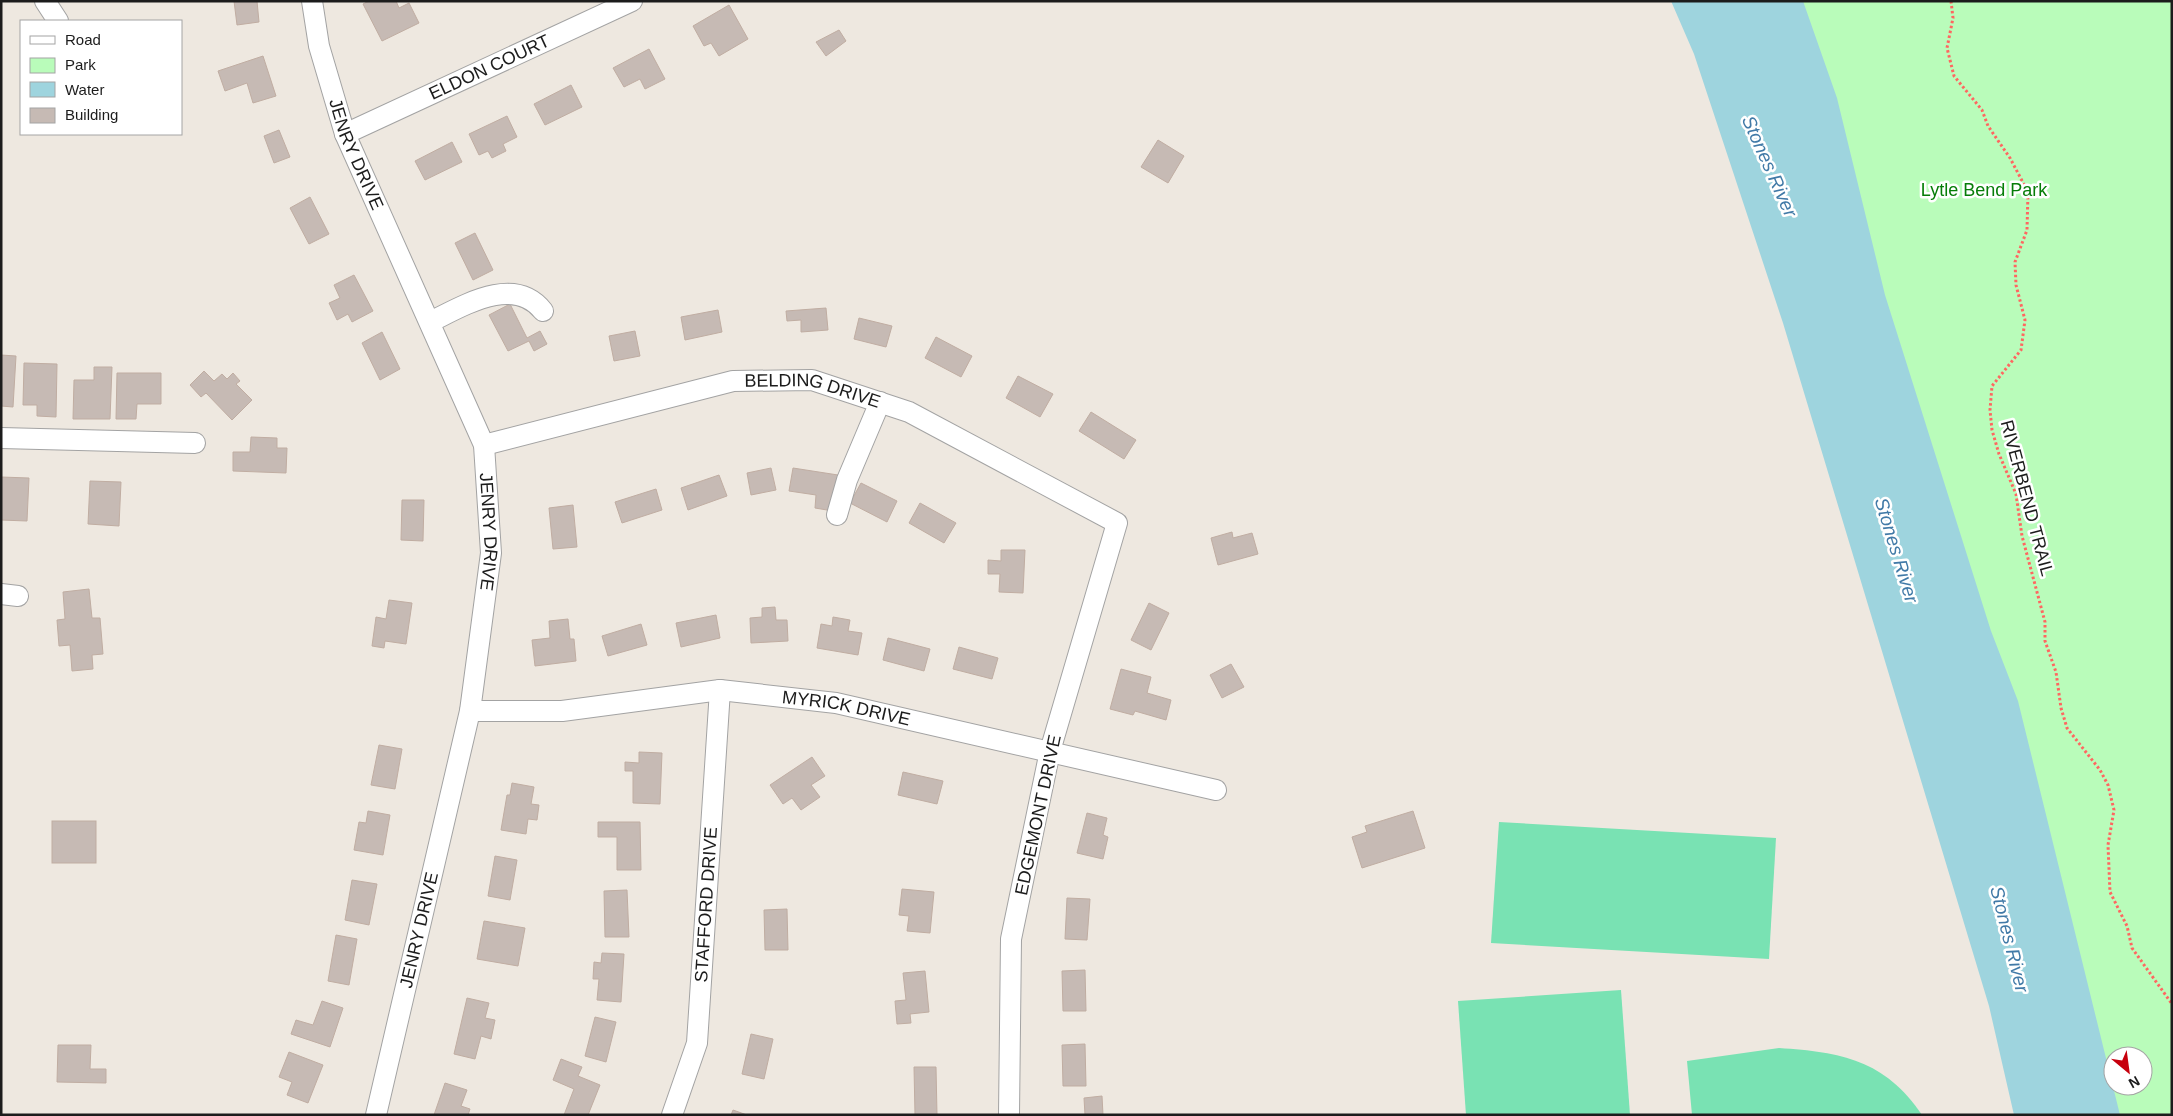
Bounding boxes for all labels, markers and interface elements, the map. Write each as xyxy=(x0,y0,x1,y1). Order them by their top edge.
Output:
legend xyxy=(20,20,182,135)
text: Road xyxy=(65,31,101,48)
street label: ELDON COURT xyxy=(426,31,553,104)
text: Park xyxy=(65,56,96,73)
text: Water xyxy=(65,81,104,98)
street label: JENRY DRIVE xyxy=(325,96,388,213)
text: Building xyxy=(65,106,118,123)
water label: Stones River xyxy=(1738,112,1802,221)
park label: Lytle Bend Park xyxy=(1921,180,2048,200)
street label: BELDING DRIVE xyxy=(744,370,883,412)
street label: RIVERBEND TRAIL xyxy=(1997,418,2057,578)
street label: JENRY DRIVE xyxy=(476,472,501,592)
water label: Stones River xyxy=(1871,495,1923,606)
street label: MYRICK DRIVE xyxy=(781,687,912,730)
street label: EDGEMONT DRIVE xyxy=(1011,733,1065,897)
street label: STAFFORD DRIVE xyxy=(691,826,721,983)
street label: JENRY DRIVE xyxy=(396,870,442,990)
water label: Stones River xyxy=(1986,884,2033,995)
north arrow xyxy=(2103,1046,2153,1096)
text: N xyxy=(2126,1073,2143,1092)

